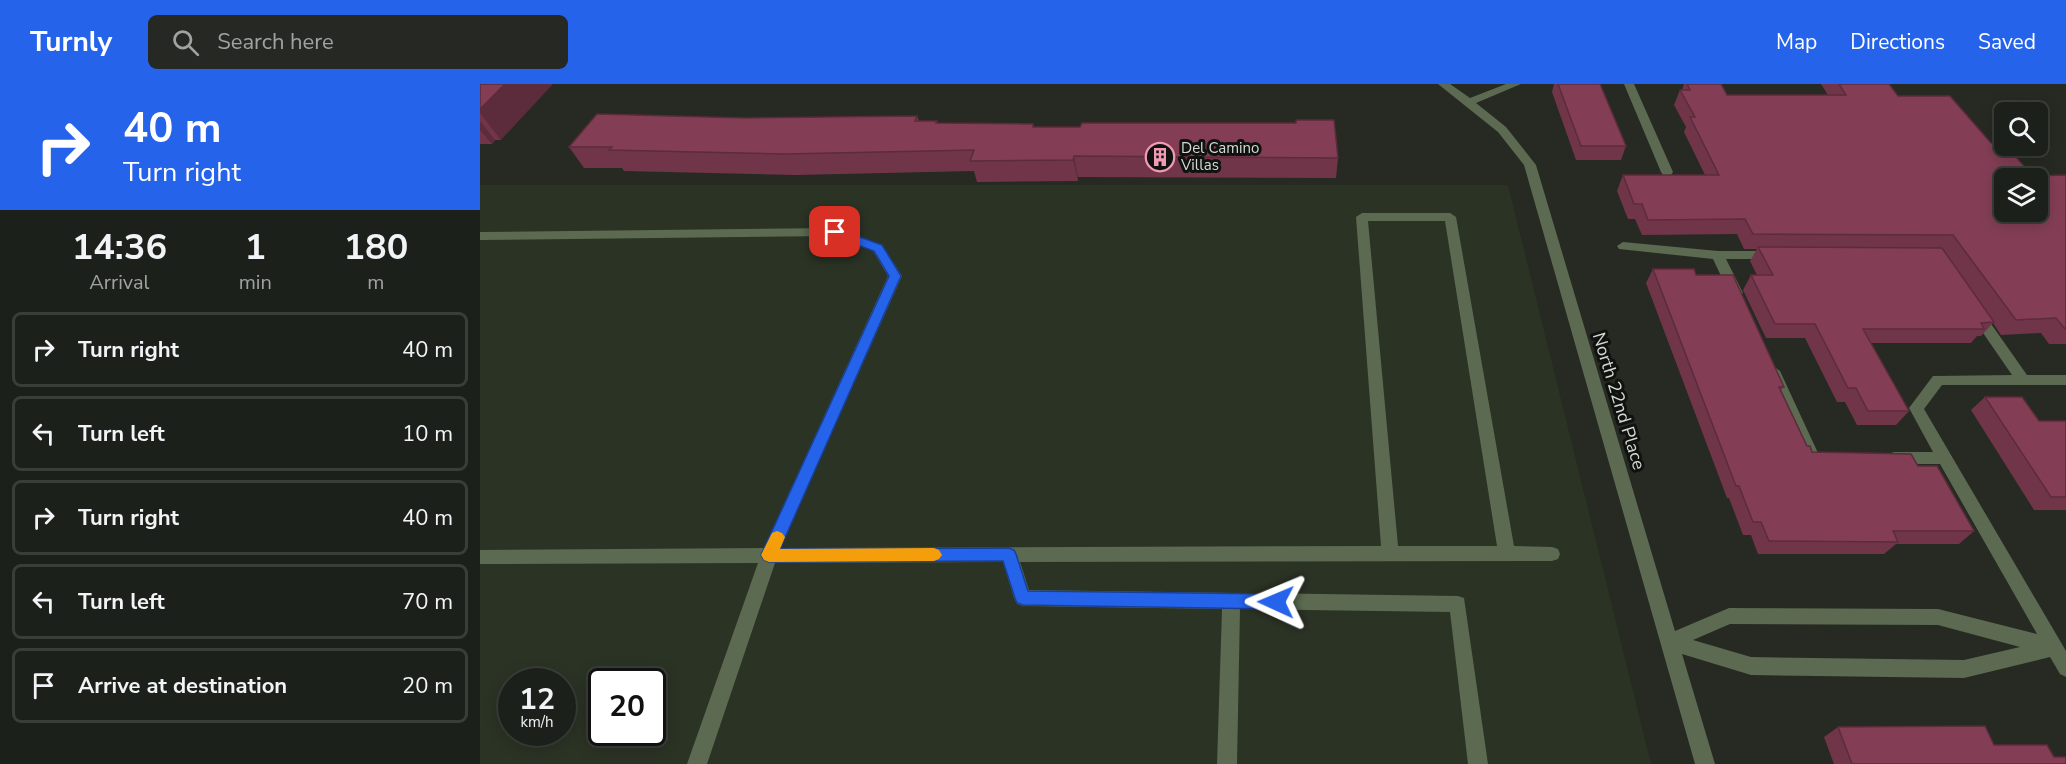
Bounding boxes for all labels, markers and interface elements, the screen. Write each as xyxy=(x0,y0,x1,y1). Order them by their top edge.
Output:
search box xyxy=(148,15,568,69)
text: Turnly xyxy=(30,23,112,61)
icon: search xyxy=(169,26,202,59)
text: Search here xyxy=(217,27,334,57)
text: Map xyxy=(1776,28,1817,56)
text: Directions xyxy=(1850,28,1945,56)
text: Saved xyxy=(1978,28,2036,56)
text: 40 m xyxy=(123,100,222,157)
map controls xyxy=(1994,102,2048,222)
button: search xyxy=(1994,102,2048,156)
icon: right xyxy=(24,108,102,186)
place label: Del Camino Villas xyxy=(1180,138,1259,175)
building icon: Del Camino Villas xyxy=(1144,141,1176,173)
text: Turn right xyxy=(123,154,241,191)
button: layers xyxy=(1994,168,2048,222)
pin xyxy=(809,206,860,257)
icon: arrive xyxy=(818,215,851,248)
text: 14:36 xyxy=(72,223,167,272)
text: 1 xyxy=(244,223,266,272)
text: 180 xyxy=(343,223,408,272)
text: Arrival xyxy=(89,269,149,296)
text: min xyxy=(239,269,272,296)
text: m xyxy=(367,269,384,296)
street label: North 22nd Place xyxy=(1587,329,1651,473)
icon: right xyxy=(27,333,60,366)
text: Turn right xyxy=(78,335,179,365)
text: 40 m xyxy=(402,335,453,365)
icon: left xyxy=(27,417,60,450)
text: Turn left xyxy=(78,419,165,449)
text: 10 m xyxy=(402,419,453,449)
icon: right xyxy=(27,501,60,534)
text: Turn right xyxy=(78,503,179,533)
text: 40 m xyxy=(402,503,453,533)
position arrow xyxy=(1244,570,1308,634)
icon: left xyxy=(27,585,60,618)
text: Turn left xyxy=(78,587,165,617)
text: 70 m xyxy=(402,587,453,617)
speed limit sign: 20 xyxy=(588,668,666,746)
icon: arrive xyxy=(27,669,60,702)
text: Arrive at destination xyxy=(78,671,287,701)
text: 20 m xyxy=(402,671,453,701)
text: 12 xyxy=(519,679,555,720)
text: km/h xyxy=(520,712,554,732)

